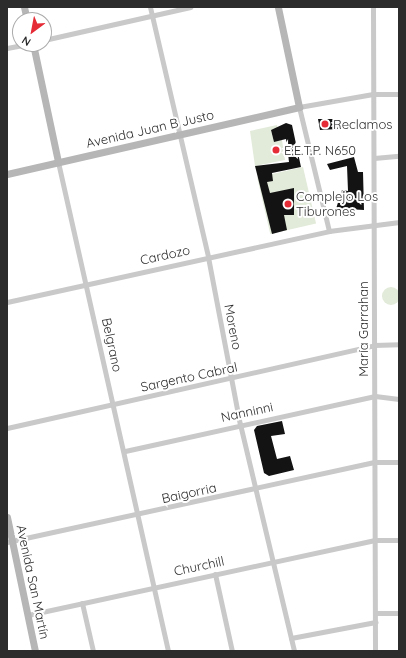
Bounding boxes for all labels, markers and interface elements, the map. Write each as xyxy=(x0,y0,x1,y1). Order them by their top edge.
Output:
north arrow xyxy=(12,12,52,52)
text: N xyxy=(19,33,33,49)
street label: Avenida Juan B Justo xyxy=(85,107,215,151)
place label: Reclamos xyxy=(333,116,392,132)
marker: Reclamos xyxy=(320,119,330,129)
place label: E.E.T.P. N650 xyxy=(284,142,356,158)
marker: E.E.T.P. N650 xyxy=(271,145,281,155)
place label: Complejo Los Tiburones xyxy=(296,189,378,220)
marker: Complejo Los Tiburones xyxy=(283,199,293,209)
street label: Cardozo xyxy=(139,242,191,268)
street label: María Garrahan xyxy=(355,281,371,377)
street label: Moreno xyxy=(221,303,245,351)
street label: Belgrano xyxy=(99,317,125,373)
street label: Sargento Cabral xyxy=(139,359,239,395)
street label: Nanninni xyxy=(219,399,275,425)
street label: Baigorria xyxy=(160,480,218,506)
street label: Avenida San Martín xyxy=(13,523,53,641)
street label: Churchill xyxy=(172,553,226,579)

